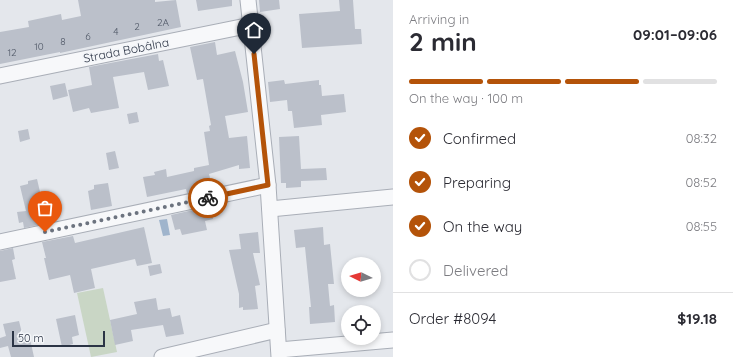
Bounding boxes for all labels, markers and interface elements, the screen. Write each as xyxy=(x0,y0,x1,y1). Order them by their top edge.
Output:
text: Arriving in xyxy=(409,11,469,27)
pin xyxy=(237,13,271,54)
house number: 2A xyxy=(157,16,170,29)
icon: home xyxy=(243,19,265,41)
house number: 2 xyxy=(134,20,140,33)
house number: 4 xyxy=(113,25,119,38)
text: 2 min xyxy=(409,25,477,58)
text: 09:01–09:06 xyxy=(633,25,717,44)
house number: 6 xyxy=(85,30,91,43)
street label: Strada Bobâlna xyxy=(82,34,170,66)
house number: 8 xyxy=(60,35,66,48)
house number: 10 xyxy=(34,40,44,53)
house number: 12 xyxy=(7,46,17,59)
text: On the way · 100 m xyxy=(409,90,523,106)
icon: check xyxy=(409,127,431,149)
text: Confirmed xyxy=(443,129,516,148)
text: 08:32 xyxy=(686,130,717,146)
icon: check xyxy=(409,171,431,193)
text: Preparing xyxy=(443,173,511,192)
text: 08:52 xyxy=(686,174,717,190)
courier xyxy=(188,178,228,218)
icon: bike xyxy=(197,187,219,209)
pin xyxy=(28,191,62,232)
icon: bag xyxy=(34,197,56,219)
icon: check xyxy=(409,215,431,237)
text: On the way xyxy=(443,217,522,236)
text: 08:55 xyxy=(686,218,717,234)
north arrow xyxy=(341,257,381,297)
map controls xyxy=(341,257,381,345)
text: Delivered xyxy=(443,261,508,280)
button: locate xyxy=(341,305,381,345)
text: Order #8094 xyxy=(409,309,496,328)
text: $19.18 xyxy=(677,309,717,328)
scale bar xyxy=(12,329,105,348)
text: 50 m xyxy=(18,331,44,345)

